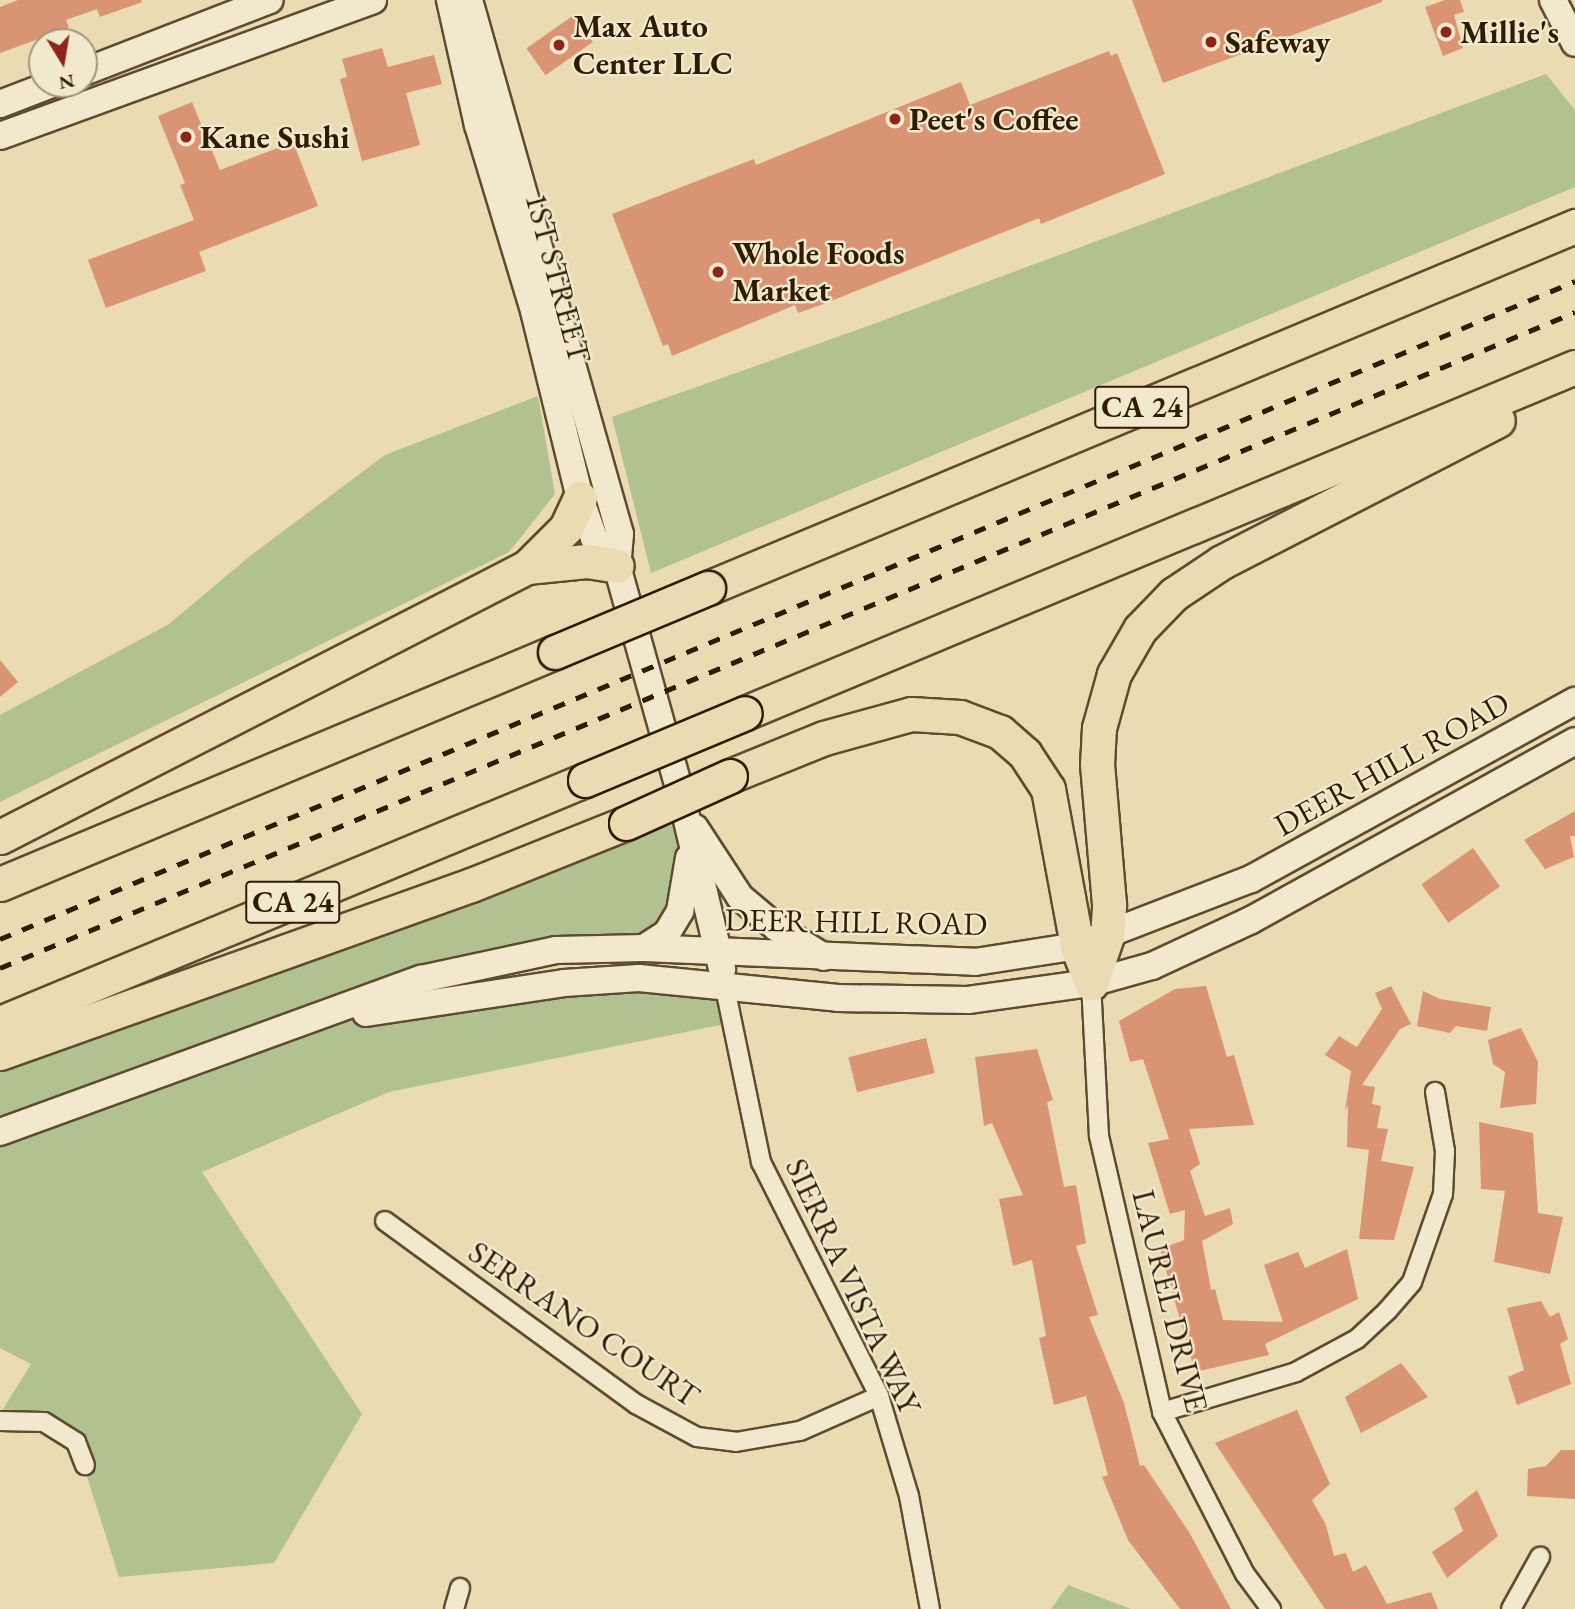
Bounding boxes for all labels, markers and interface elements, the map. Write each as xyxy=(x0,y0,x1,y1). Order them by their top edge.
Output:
place label: Max Auto Center LLC xyxy=(573,8,733,83)
place label: Millie's xyxy=(1460,13,1559,51)
place label: Safeway xyxy=(1225,23,1330,61)
marker: Millie's xyxy=(1438,24,1454,40)
north arrow xyxy=(28,28,98,98)
marker: Safeway xyxy=(1203,34,1219,50)
marker: Max Auto Center LLC xyxy=(551,37,567,53)
text: N xyxy=(57,68,77,96)
place label: Peet's Coffee xyxy=(909,100,1079,138)
marker: Peet's Coffee xyxy=(887,111,903,127)
place label: Kane Sushi xyxy=(200,118,350,156)
marker: Kane Sushi xyxy=(178,129,194,145)
street label: 1ST STREET xyxy=(517,189,599,367)
place label: Whole Foods Market xyxy=(732,235,905,310)
marker: Whole Foods Market xyxy=(710,264,726,280)
road number: CA 24 xyxy=(1093,380,1191,434)
street label: DEER HILL ROAD xyxy=(1268,684,1516,844)
road number: CA 24 xyxy=(244,876,342,928)
street label: DEER HILL ROAD xyxy=(724,901,988,943)
street label: SIERRA VISTA WAY xyxy=(777,1152,929,1420)
street label: LAUREL DRIVE xyxy=(1124,1186,1216,1416)
street label: SERRANO COURT xyxy=(461,1233,707,1415)

